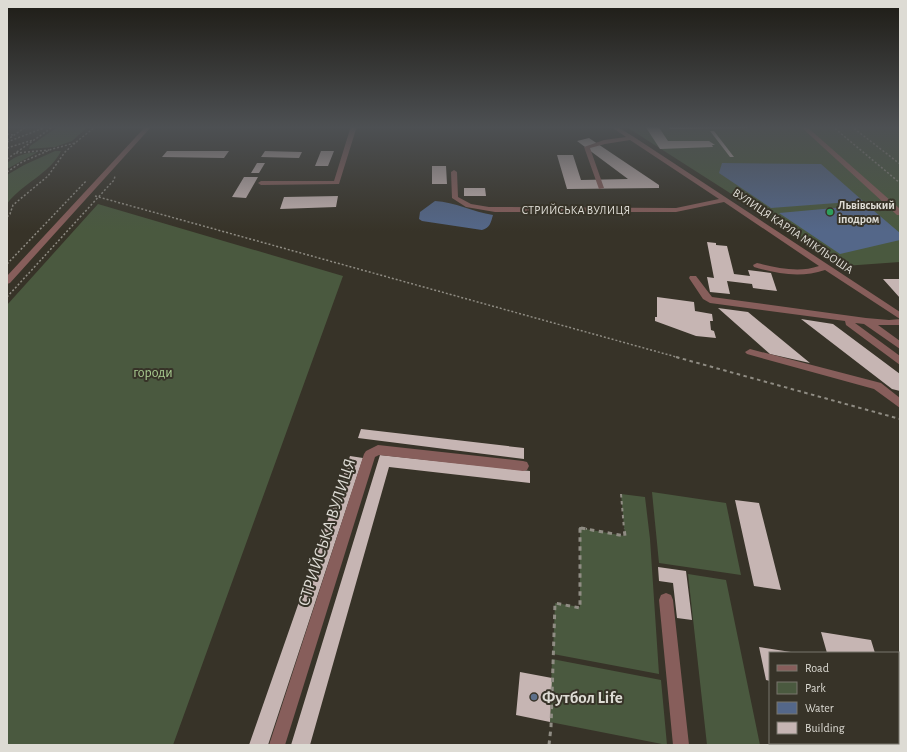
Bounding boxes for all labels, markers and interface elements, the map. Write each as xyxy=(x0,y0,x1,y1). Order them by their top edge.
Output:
street label: ВУЛИЦЯ КАРЛА МІКЛЬОША xyxy=(731,186,855,276)
place label: Львівський іподром xyxy=(838,199,895,225)
street label: СТРИЙСЬКА ВУЛИЦЯ xyxy=(522,203,630,216)
marker: Львівський іподром xyxy=(825,207,835,217)
park label: городи xyxy=(133,366,173,380)
street label: СТРИЙСЬКА ВУЛИЦЯ xyxy=(295,456,358,608)
legend xyxy=(769,652,899,744)
text: Road xyxy=(805,662,829,674)
text: Park xyxy=(805,682,826,694)
place label: Футбол Life xyxy=(542,689,623,707)
marker: Футбол Life xyxy=(529,692,539,702)
text: Water xyxy=(805,702,834,714)
text: Building xyxy=(805,722,845,734)

